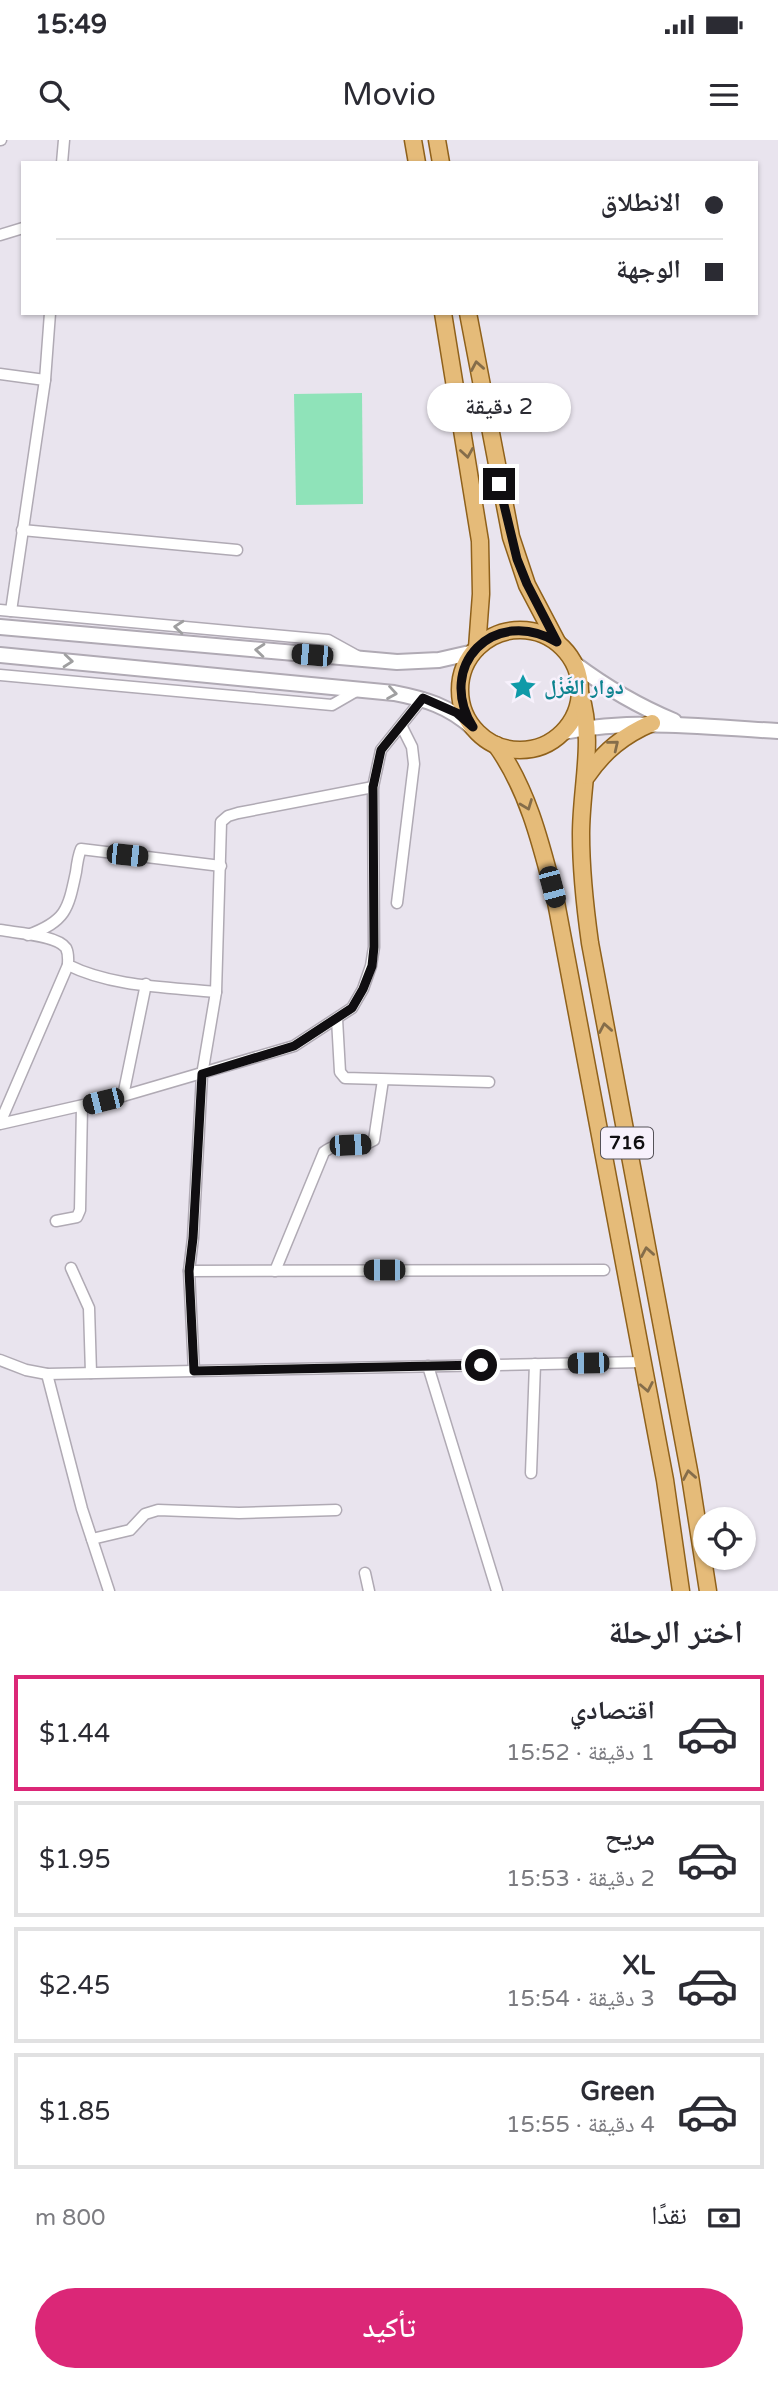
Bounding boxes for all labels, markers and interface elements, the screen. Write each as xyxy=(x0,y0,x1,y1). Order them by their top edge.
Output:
text: 15:49 xyxy=(35,9,107,40)
icon: search xyxy=(35,76,73,114)
text: Movio xyxy=(342,76,436,114)
icon: menu xyxy=(705,76,743,114)
text: الانطلاق xyxy=(601,187,681,218)
text: الوجهة xyxy=(616,254,681,285)
one-way arrow xyxy=(471,360,486,372)
callout: 2 دقيقة xyxy=(427,383,571,432)
text: 2 دقيقة xyxy=(465,393,533,421)
one-way arrow xyxy=(459,447,474,459)
route end xyxy=(483,468,515,500)
one-way arrow xyxy=(173,619,184,634)
one-way arrow xyxy=(254,643,265,658)
car xyxy=(291,643,334,667)
one-way arrow xyxy=(62,654,74,669)
place icon: دوار الغَزْل xyxy=(508,672,538,702)
place label: دوار الغَزْل xyxy=(544,675,624,700)
one-way arrow xyxy=(386,685,398,700)
one-way arrow xyxy=(606,741,619,753)
one-way arrow xyxy=(519,799,533,811)
car xyxy=(106,842,149,868)
car xyxy=(537,864,568,910)
one-way arrow xyxy=(599,1022,614,1034)
car xyxy=(81,1086,126,1116)
road number: 716 xyxy=(601,1127,653,1158)
car xyxy=(329,1133,372,1157)
one-way arrow xyxy=(640,1246,655,1258)
car xyxy=(364,1260,406,1281)
route start xyxy=(465,1349,497,1381)
car xyxy=(567,1352,610,1374)
one-way arrow xyxy=(638,1381,653,1393)
one-way arrow xyxy=(683,1469,698,1481)
map controls xyxy=(693,1507,756,1570)
button: locate xyxy=(693,1507,756,1570)
text: اختر الرحلة xyxy=(608,1614,743,1652)
text: اقتصادي xyxy=(570,1695,655,1726)
icon: car xyxy=(676,1702,739,1765)
text: $1.44 xyxy=(39,1718,110,1749)
text: 1 دقيقة · 15:52 xyxy=(506,1739,655,1767)
text: مريح xyxy=(605,1821,655,1852)
icon: car xyxy=(676,1828,739,1891)
text: $1.95 xyxy=(39,1844,111,1875)
text: 2 دقيقة · 15:53 xyxy=(506,1865,655,1893)
text: XL xyxy=(623,1950,655,1981)
icon: car xyxy=(676,1954,739,2017)
text: $2.45 xyxy=(39,1970,110,2001)
text: 3 دقيقة · 15:54 xyxy=(506,1985,655,2013)
text: Green xyxy=(580,2076,655,2107)
icon: car xyxy=(676,2080,739,2143)
text: $1.85 xyxy=(39,2096,111,2127)
text: 4 دقيقة · 15:55 xyxy=(506,2111,655,2139)
icon: cash xyxy=(705,2199,743,2237)
text: نقدًا xyxy=(651,2200,687,2231)
text: 800 m xyxy=(35,2204,105,2232)
button: تأكيد xyxy=(35,2288,743,2368)

